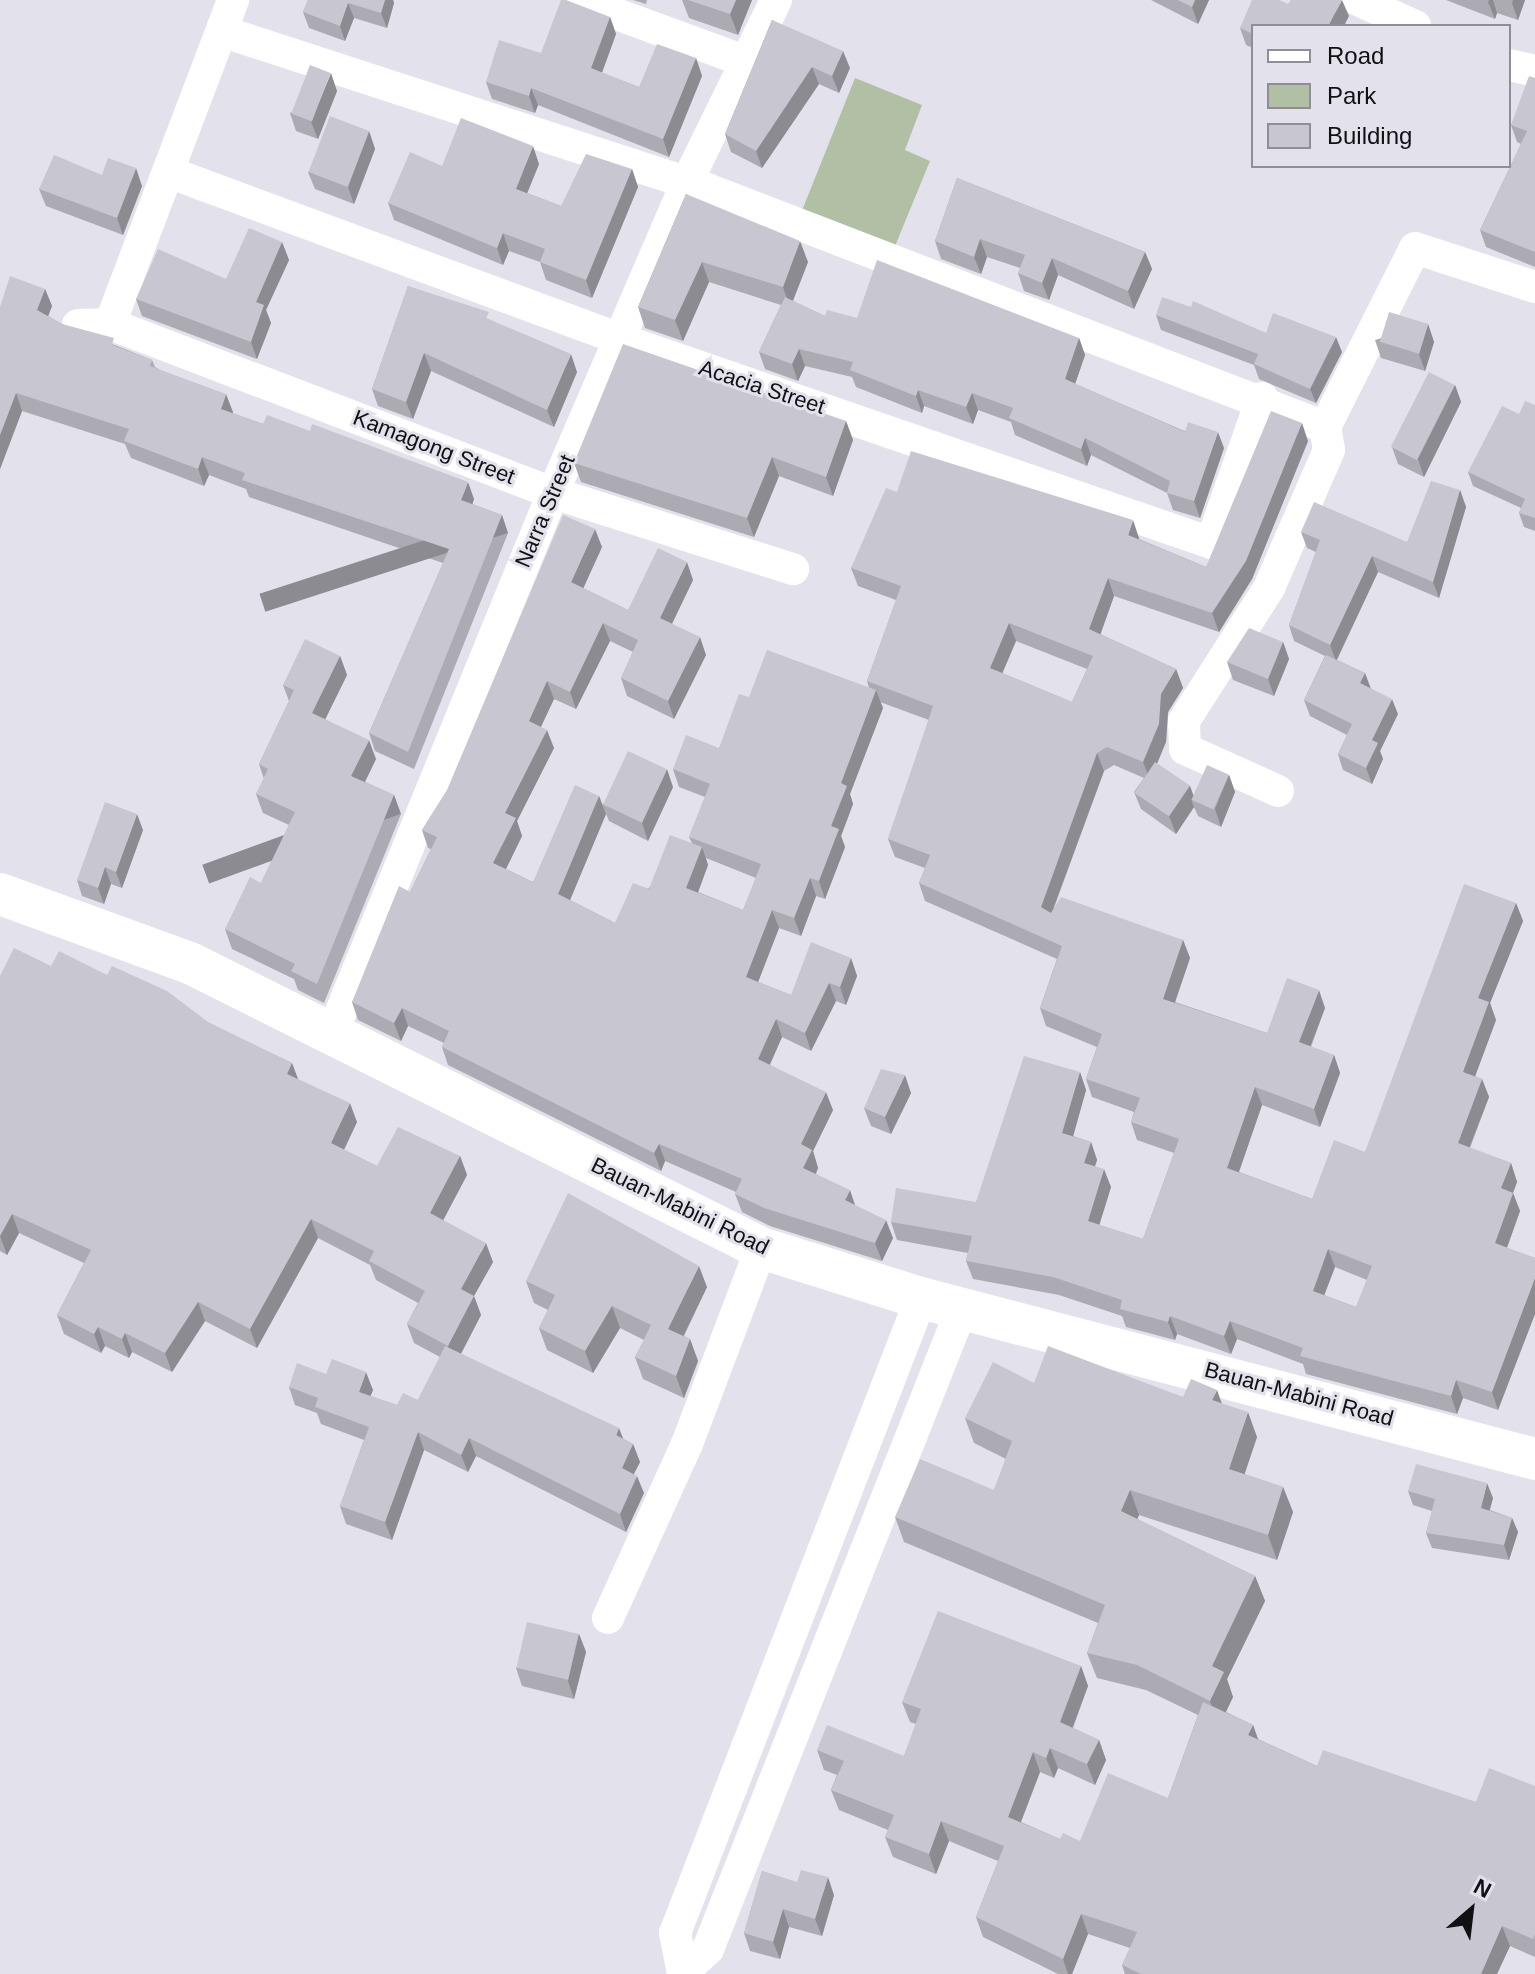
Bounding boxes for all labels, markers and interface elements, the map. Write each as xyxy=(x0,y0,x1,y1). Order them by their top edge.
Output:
legend xyxy=(1251,24,1511,168)
text: Road xyxy=(1327,42,1384,69)
text: Park xyxy=(1327,82,1376,109)
text: Building xyxy=(1327,122,1412,149)
street label: Acacia Street xyxy=(696,354,828,420)
street label: Kamagong Street xyxy=(349,404,519,490)
street label: Narra Street xyxy=(509,451,581,571)
street label: Bauan-Mabini Road xyxy=(587,1152,773,1260)
street label: Bauan-Mabini Road xyxy=(1202,1356,1396,1432)
north arrow xyxy=(1431,1870,1511,1950)
text: N xyxy=(1470,1874,1495,1903)

